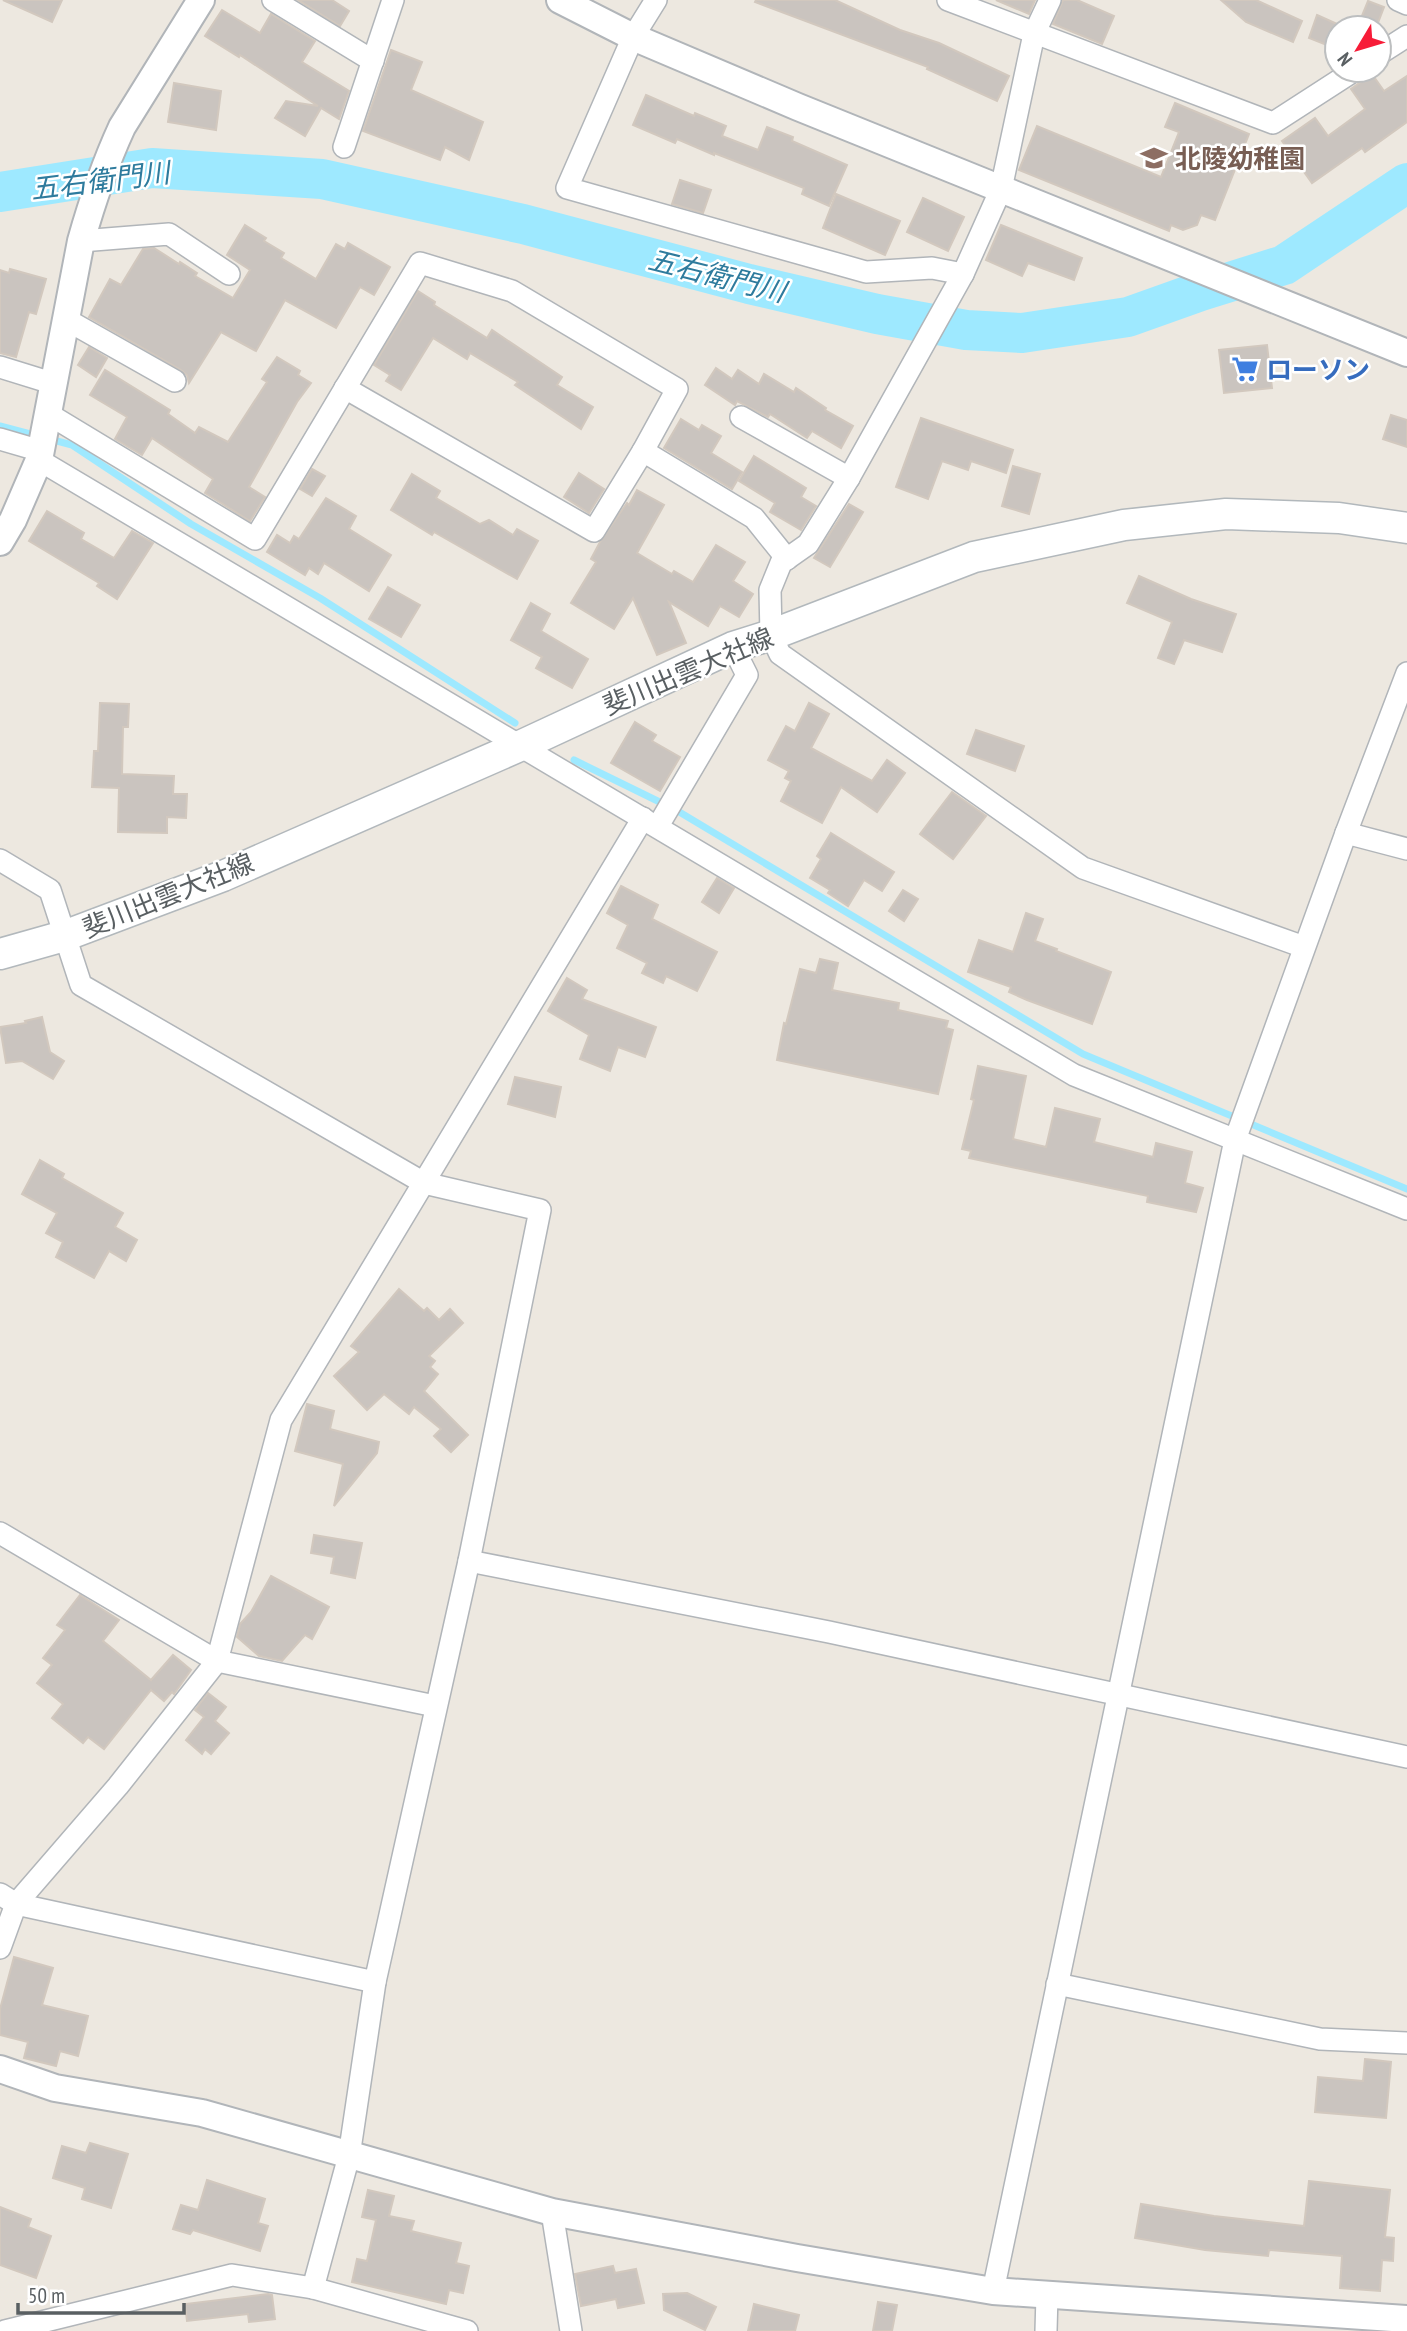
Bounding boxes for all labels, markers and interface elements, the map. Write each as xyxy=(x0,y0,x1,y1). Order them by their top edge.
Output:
north arrow xyxy=(1323,14,1393,84)
text: N xyxy=(1332,48,1357,71)
place label: 北陵幼稚園 xyxy=(1175,142,1305,175)
school or university icon: 北陵幼稚園 xyxy=(1139,143,1169,173)
water label: 五右衛門川 xyxy=(28,153,175,207)
water label: 五右衛門川 xyxy=(645,240,792,311)
place label: ローソン xyxy=(1266,353,1370,386)
supermarket icon: ローソン xyxy=(1230,354,1260,384)
street label: 斐川出雲大社線 xyxy=(598,620,778,722)
street label: 斐川出雲大社線 xyxy=(77,846,259,944)
scale bar xyxy=(18,2272,184,2316)
text: 50 m xyxy=(28,2282,65,2309)

